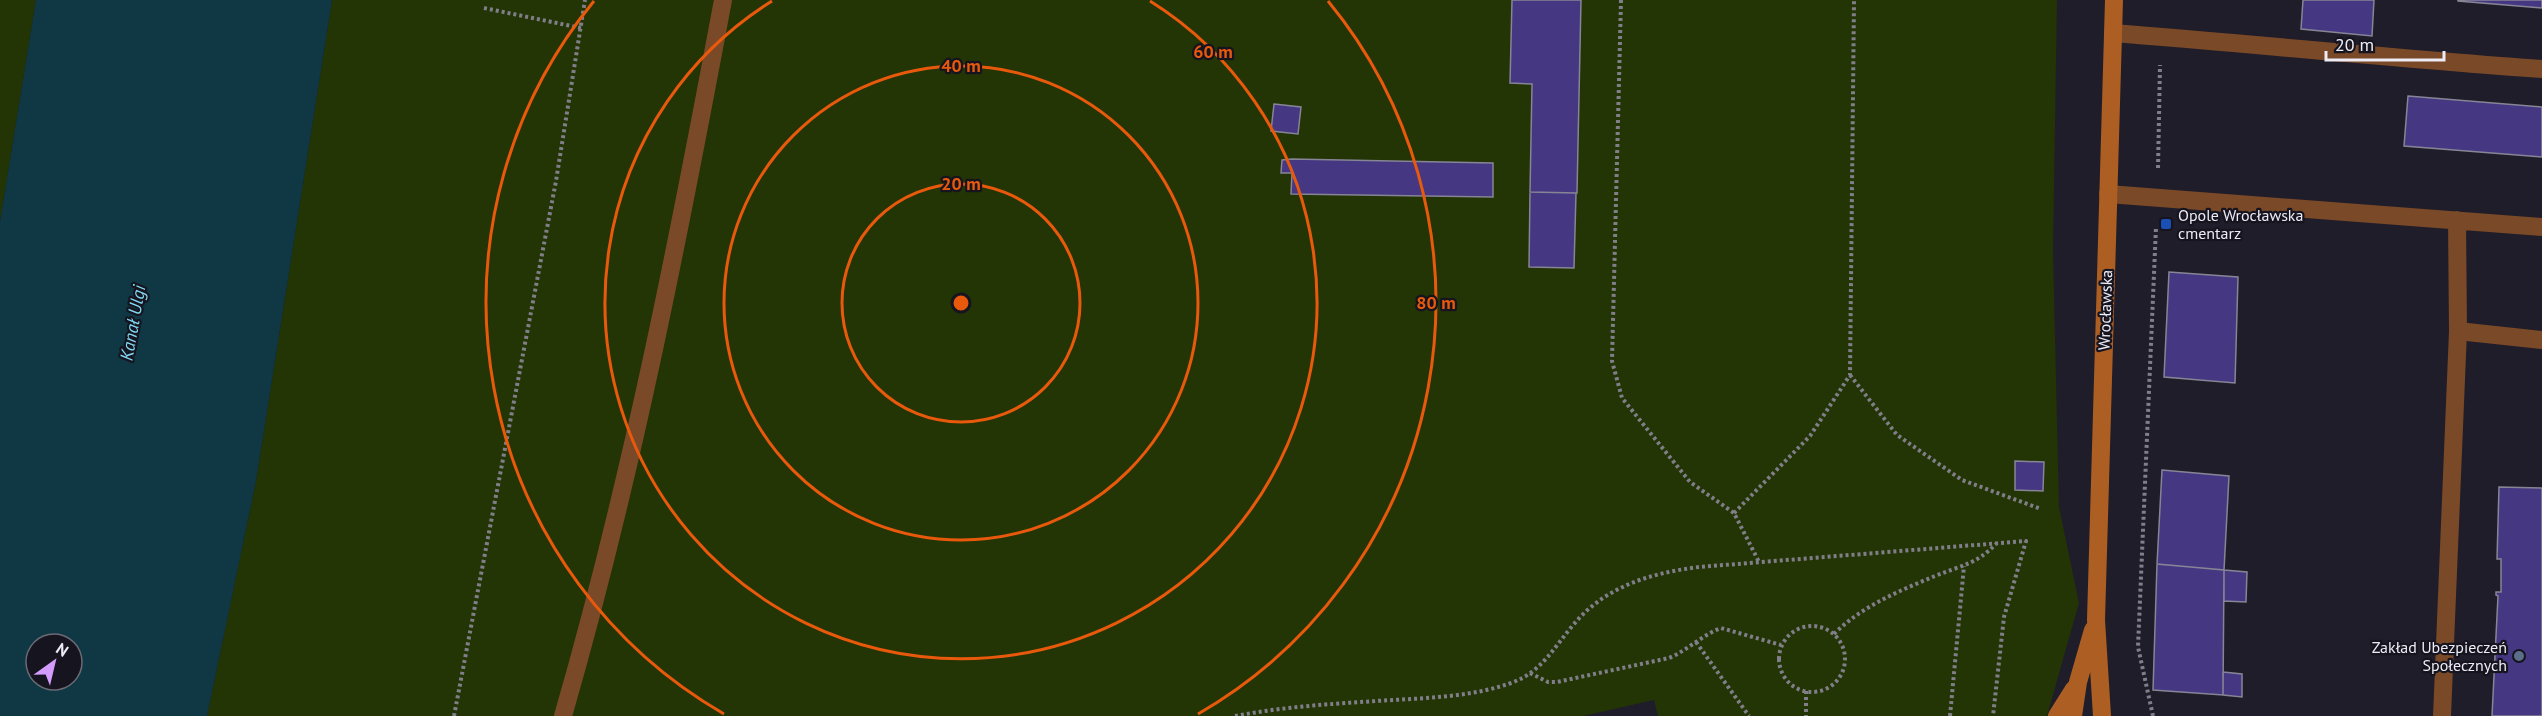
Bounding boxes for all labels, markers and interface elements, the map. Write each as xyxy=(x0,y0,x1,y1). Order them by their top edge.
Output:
scale bar xyxy=(2326,24,2444,62)
text: 20 m xyxy=(2335,33,2374,56)
text: 60 m xyxy=(1193,40,1233,63)
text: 40 m xyxy=(941,54,981,77)
text: 20 m xyxy=(941,172,981,195)
place label: Opole Wrocławska cmentarz xyxy=(2178,205,2303,243)
marker: Opole Wrocławska cmentarz xyxy=(2159,217,2173,231)
street label: Wrocławska xyxy=(2094,269,2116,351)
water label: Kanał Ulgi xyxy=(115,282,151,362)
text: 80 m xyxy=(1416,291,1456,314)
centre of rings xyxy=(951,293,971,313)
north arrow xyxy=(24,632,84,692)
place label: Zakład Ubezpieczeń Społecznych xyxy=(2372,637,2507,675)
text: N xyxy=(52,638,72,661)
marker: Zakład Ubezpieczeń Społecznych xyxy=(2512,649,2526,663)

